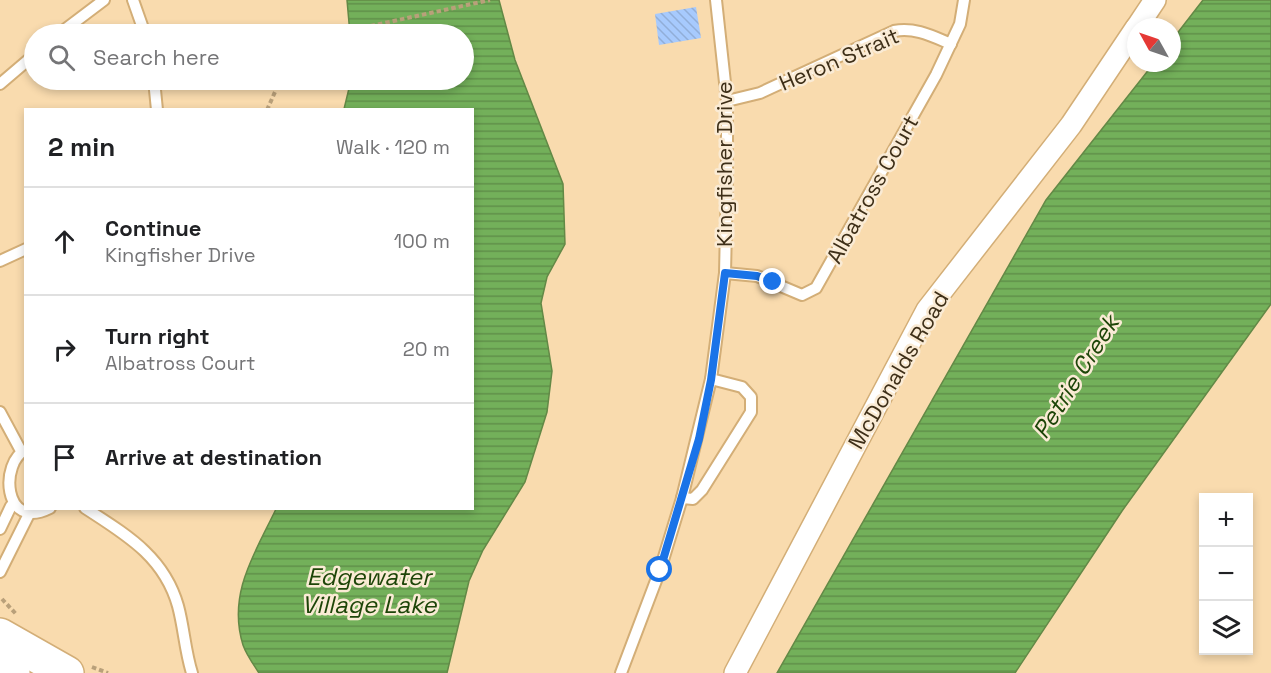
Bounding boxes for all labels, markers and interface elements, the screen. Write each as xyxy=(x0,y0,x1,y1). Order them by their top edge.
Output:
north arrow xyxy=(1127,18,1181,72)
street label: Heron Strait xyxy=(775,21,903,97)
search box xyxy=(24,24,474,90)
icon: search xyxy=(45,41,78,74)
text: Search here xyxy=(93,43,220,71)
street label: Kingfisher Drive xyxy=(710,81,738,247)
street label: Albatross Court xyxy=(820,110,924,268)
text: 2 min xyxy=(48,130,115,164)
text: Walk · 120 m xyxy=(336,134,450,160)
text: Continue xyxy=(105,214,201,242)
icon: ahead xyxy=(48,225,81,258)
text: 100 m xyxy=(394,228,450,254)
text: Kingfisher Drive xyxy=(105,242,256,268)
route end xyxy=(759,268,785,294)
street label: McDonalds Road xyxy=(842,286,954,454)
water label: Petrie Creek xyxy=(1025,307,1127,444)
text: Turn right xyxy=(105,322,210,350)
icon: right xyxy=(48,333,81,366)
text: 20 m xyxy=(403,336,450,362)
text: Albatross Court xyxy=(105,350,255,376)
icon: arrive xyxy=(48,441,81,474)
text: Arrive at destination xyxy=(105,443,322,471)
map controls xyxy=(1199,493,1253,655)
button: + xyxy=(1199,493,1253,547)
button: − xyxy=(1199,547,1253,601)
route start xyxy=(646,556,672,582)
water label: Edgewater Village Lake xyxy=(301,561,437,620)
button: layers xyxy=(1199,601,1253,655)

